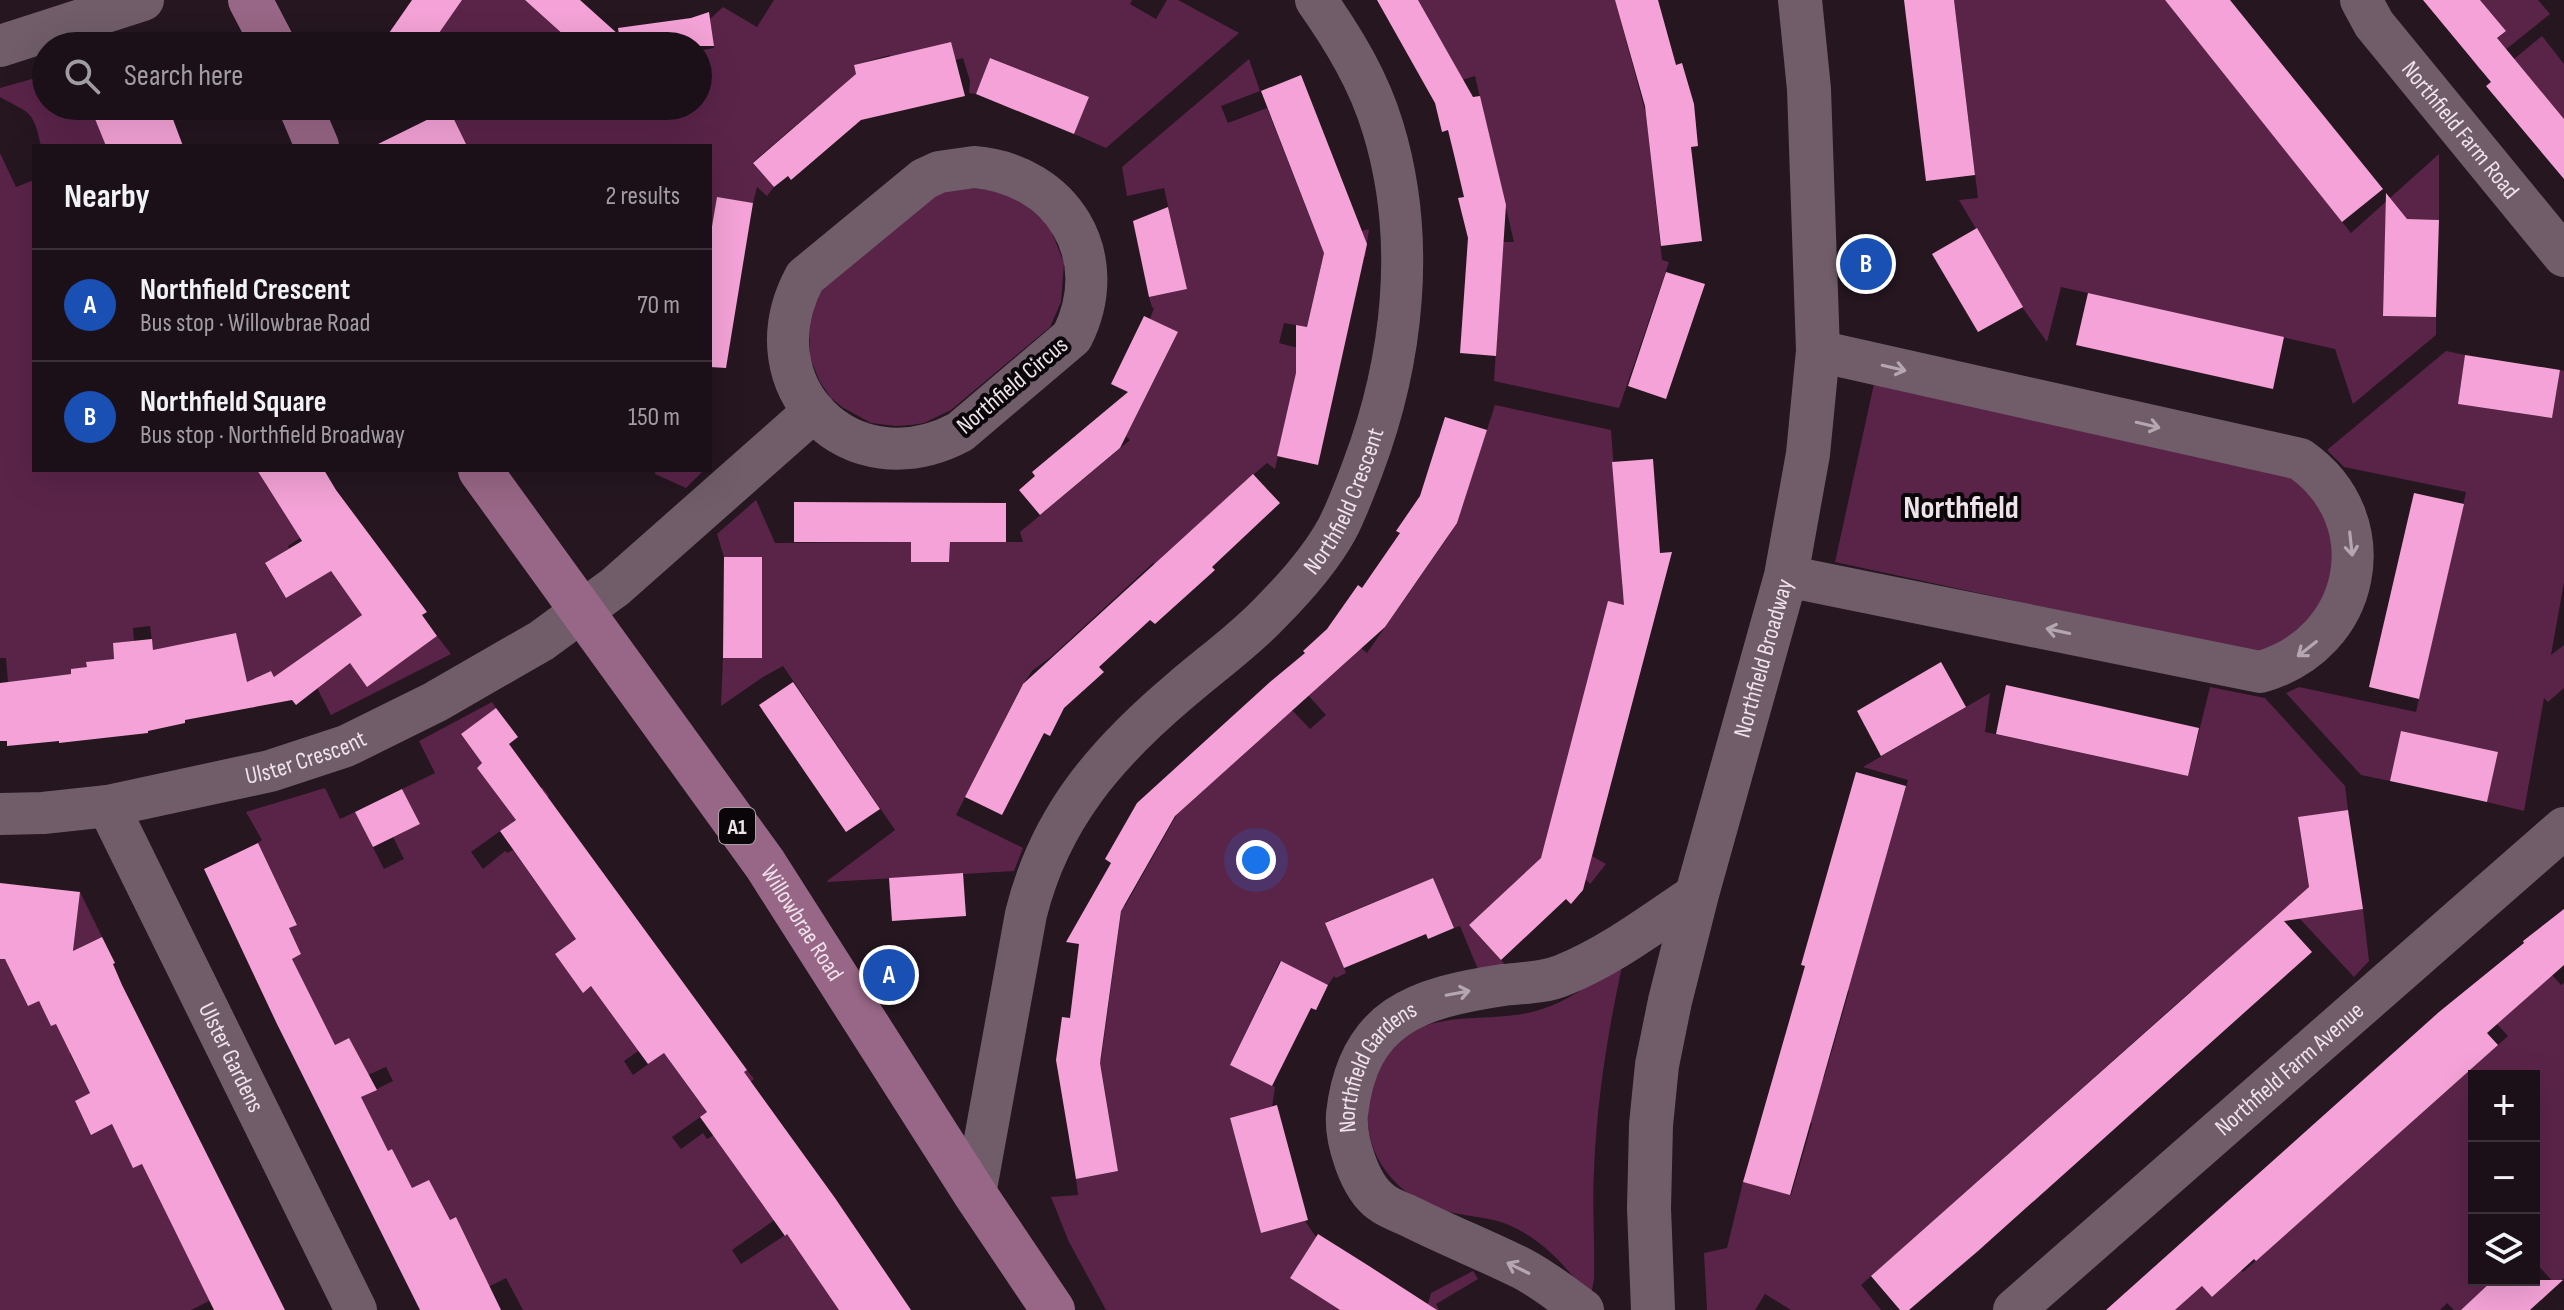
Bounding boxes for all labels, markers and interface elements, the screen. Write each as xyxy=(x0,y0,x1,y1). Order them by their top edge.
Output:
search box xyxy=(32,32,712,120)
icon: search xyxy=(60,54,104,98)
street label: Northfield Farm Road xyxy=(2395,55,2525,205)
text: Search here xyxy=(124,58,243,94)
text: Nearby xyxy=(64,176,150,217)
text: 2 results xyxy=(606,181,680,212)
pin: B xyxy=(1840,234,1892,294)
text: Northfield Crescent xyxy=(140,272,350,308)
text: A xyxy=(84,290,96,321)
text: 70 m xyxy=(637,290,680,321)
text: Bus stop · Willowbrae Road xyxy=(140,308,370,339)
street label: Northfield Circus xyxy=(951,330,1074,440)
one-way arrow xyxy=(1881,361,1906,376)
text: Northfield Square xyxy=(140,384,326,420)
text: B xyxy=(84,402,96,433)
text: 150 m xyxy=(628,402,680,433)
one-way arrow xyxy=(2135,418,2160,433)
text: Bus stop · Northfield Broadway xyxy=(140,420,405,451)
street label: Northfield Crescent xyxy=(1297,424,1390,580)
district label: Northfield xyxy=(1903,489,2019,528)
one-way arrow xyxy=(2344,531,2359,557)
street label: Northfield Broadway xyxy=(1728,576,1799,741)
one-way arrow xyxy=(2045,623,2071,638)
one-way arrow xyxy=(2297,641,2318,658)
street label: Ulster Crescent xyxy=(243,724,371,791)
road number: A1 xyxy=(719,808,755,844)
your location xyxy=(1236,840,1276,880)
street label: Willowbrae Road xyxy=(754,860,850,986)
pin: A xyxy=(863,945,915,1005)
one-way arrow xyxy=(1445,985,1470,1000)
street label: Northfield Gardens xyxy=(1333,995,1422,1134)
street label: Northfield Farm Avenue xyxy=(2209,996,2370,1142)
street label: Ulster Gardens xyxy=(192,998,270,1117)
map controls xyxy=(2468,1070,2540,1286)
button: + xyxy=(2468,1070,2540,1142)
button: − xyxy=(2468,1142,2540,1214)
button: layers xyxy=(2468,1214,2540,1286)
one-way arrow xyxy=(1506,1260,1530,1275)

